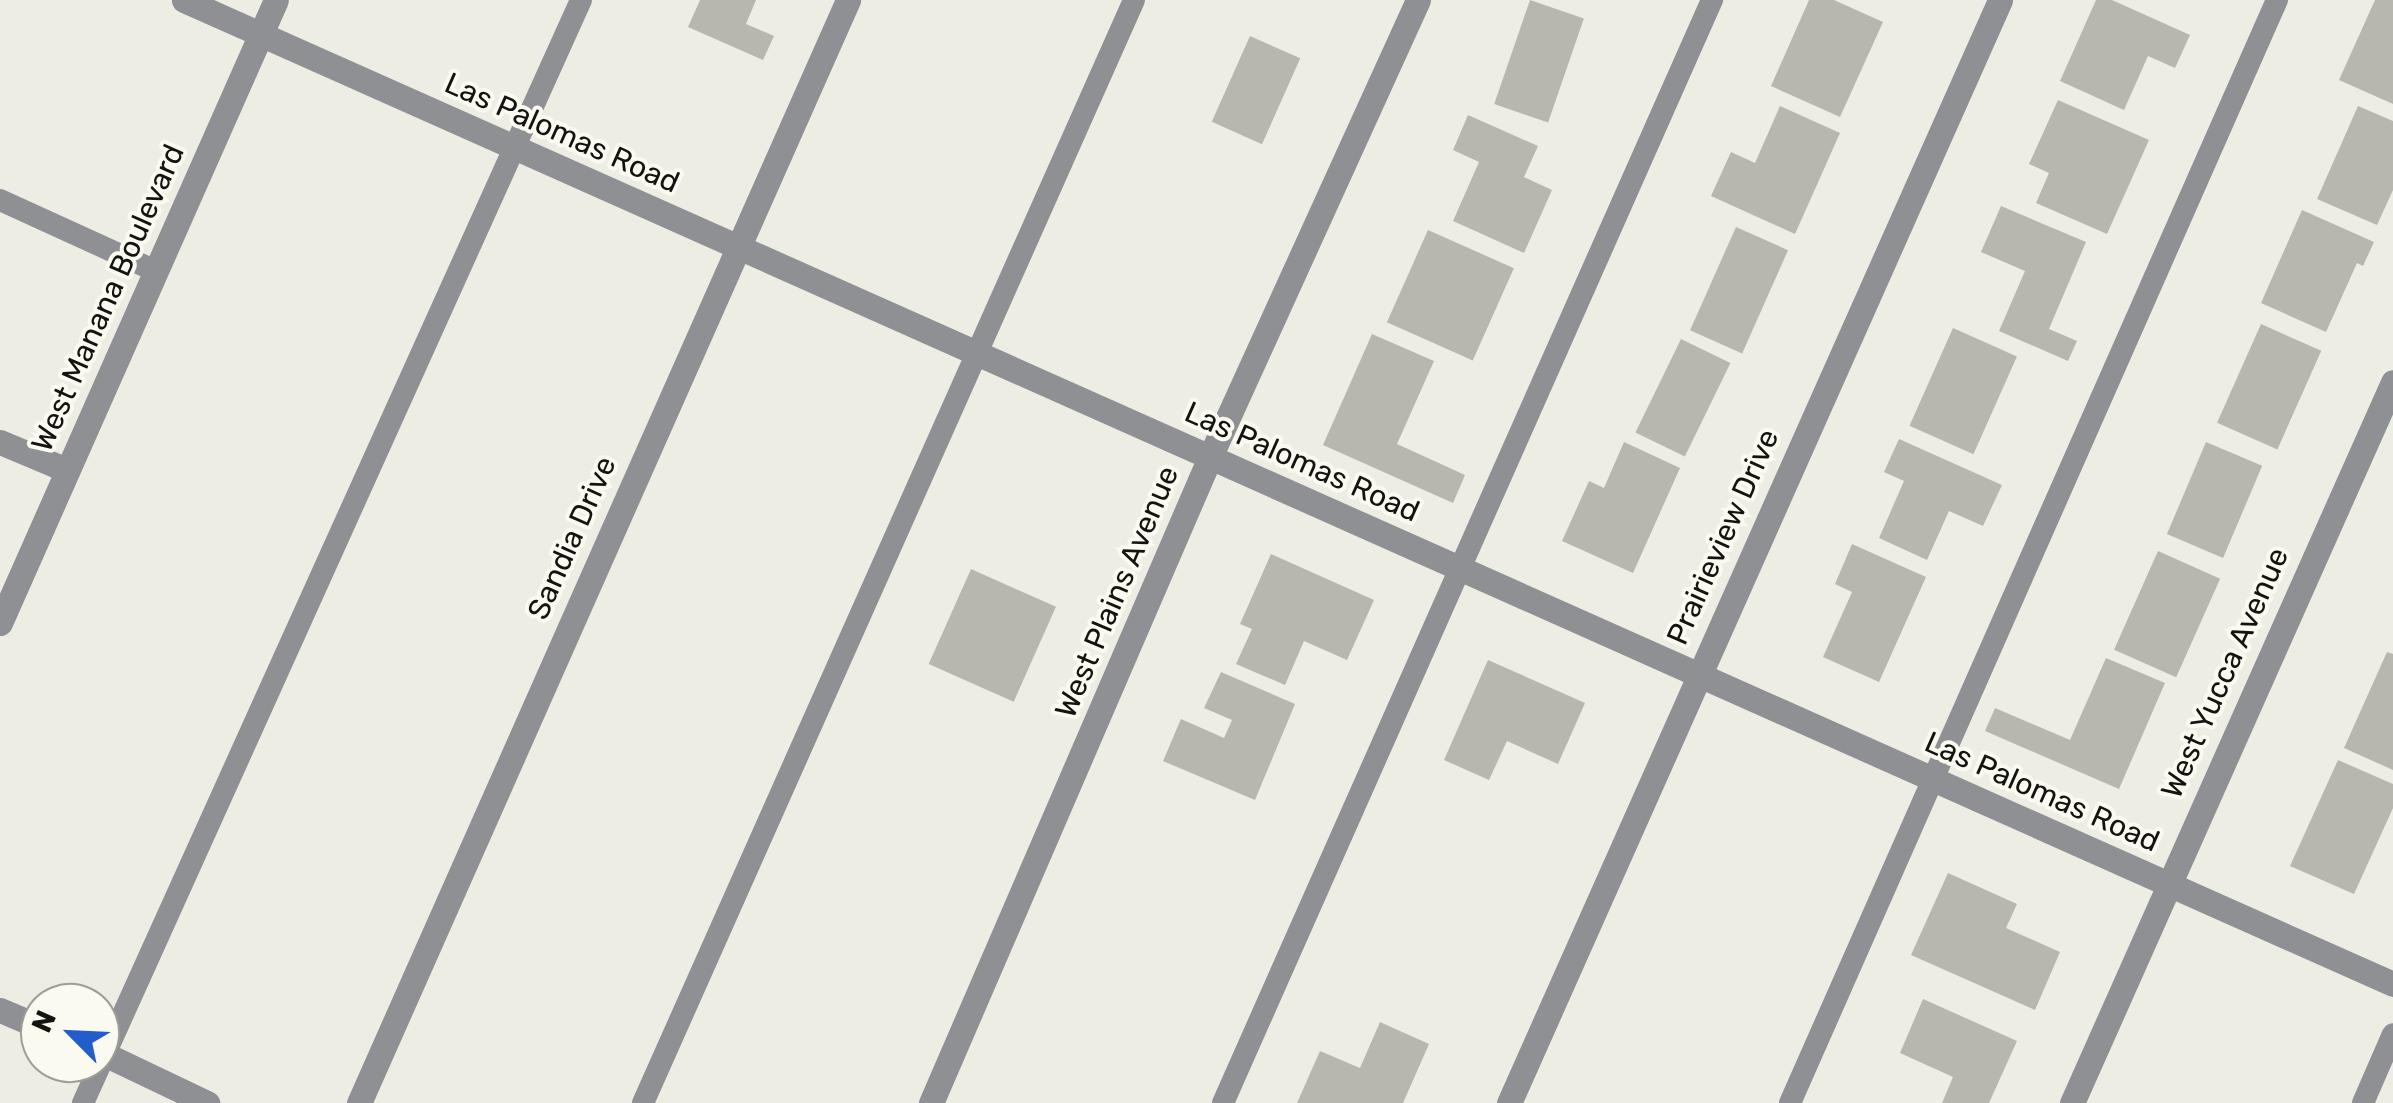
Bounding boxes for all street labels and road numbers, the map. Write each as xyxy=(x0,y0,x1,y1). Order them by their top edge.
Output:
street label: Las Palomas Road xyxy=(439,65,685,201)
street label: West Manana Boulevard xyxy=(24,139,192,457)
street label: Las Palomas Road xyxy=(1179,394,1425,530)
street label: Prairieview Drive xyxy=(1659,423,1787,651)
street label: Sandia Drive xyxy=(520,451,624,625)
street label: West Plains Avenue xyxy=(1048,460,1186,724)
street label: West Yucca Avenue xyxy=(2153,541,2297,805)
street label: Las Palomas Road xyxy=(1919,724,2165,860)

